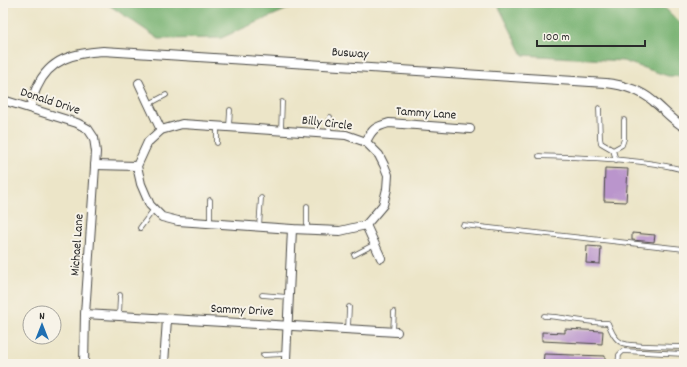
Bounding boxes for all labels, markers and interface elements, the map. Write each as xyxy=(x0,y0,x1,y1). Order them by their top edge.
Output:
scale bar xyxy=(537,22,645,48)
text: 100 m xyxy=(543,29,570,46)
street label: Busway xyxy=(331,43,370,65)
street label: Donald Drive xyxy=(18,83,83,121)
street label: Tammy Lane xyxy=(395,102,457,126)
street label: Billy Circle xyxy=(301,111,354,137)
street label: Michael Lane xyxy=(66,213,90,277)
street label: Sammy Drive xyxy=(210,300,274,322)
north arrow xyxy=(22,305,62,345)
text: N xyxy=(39,309,45,325)

